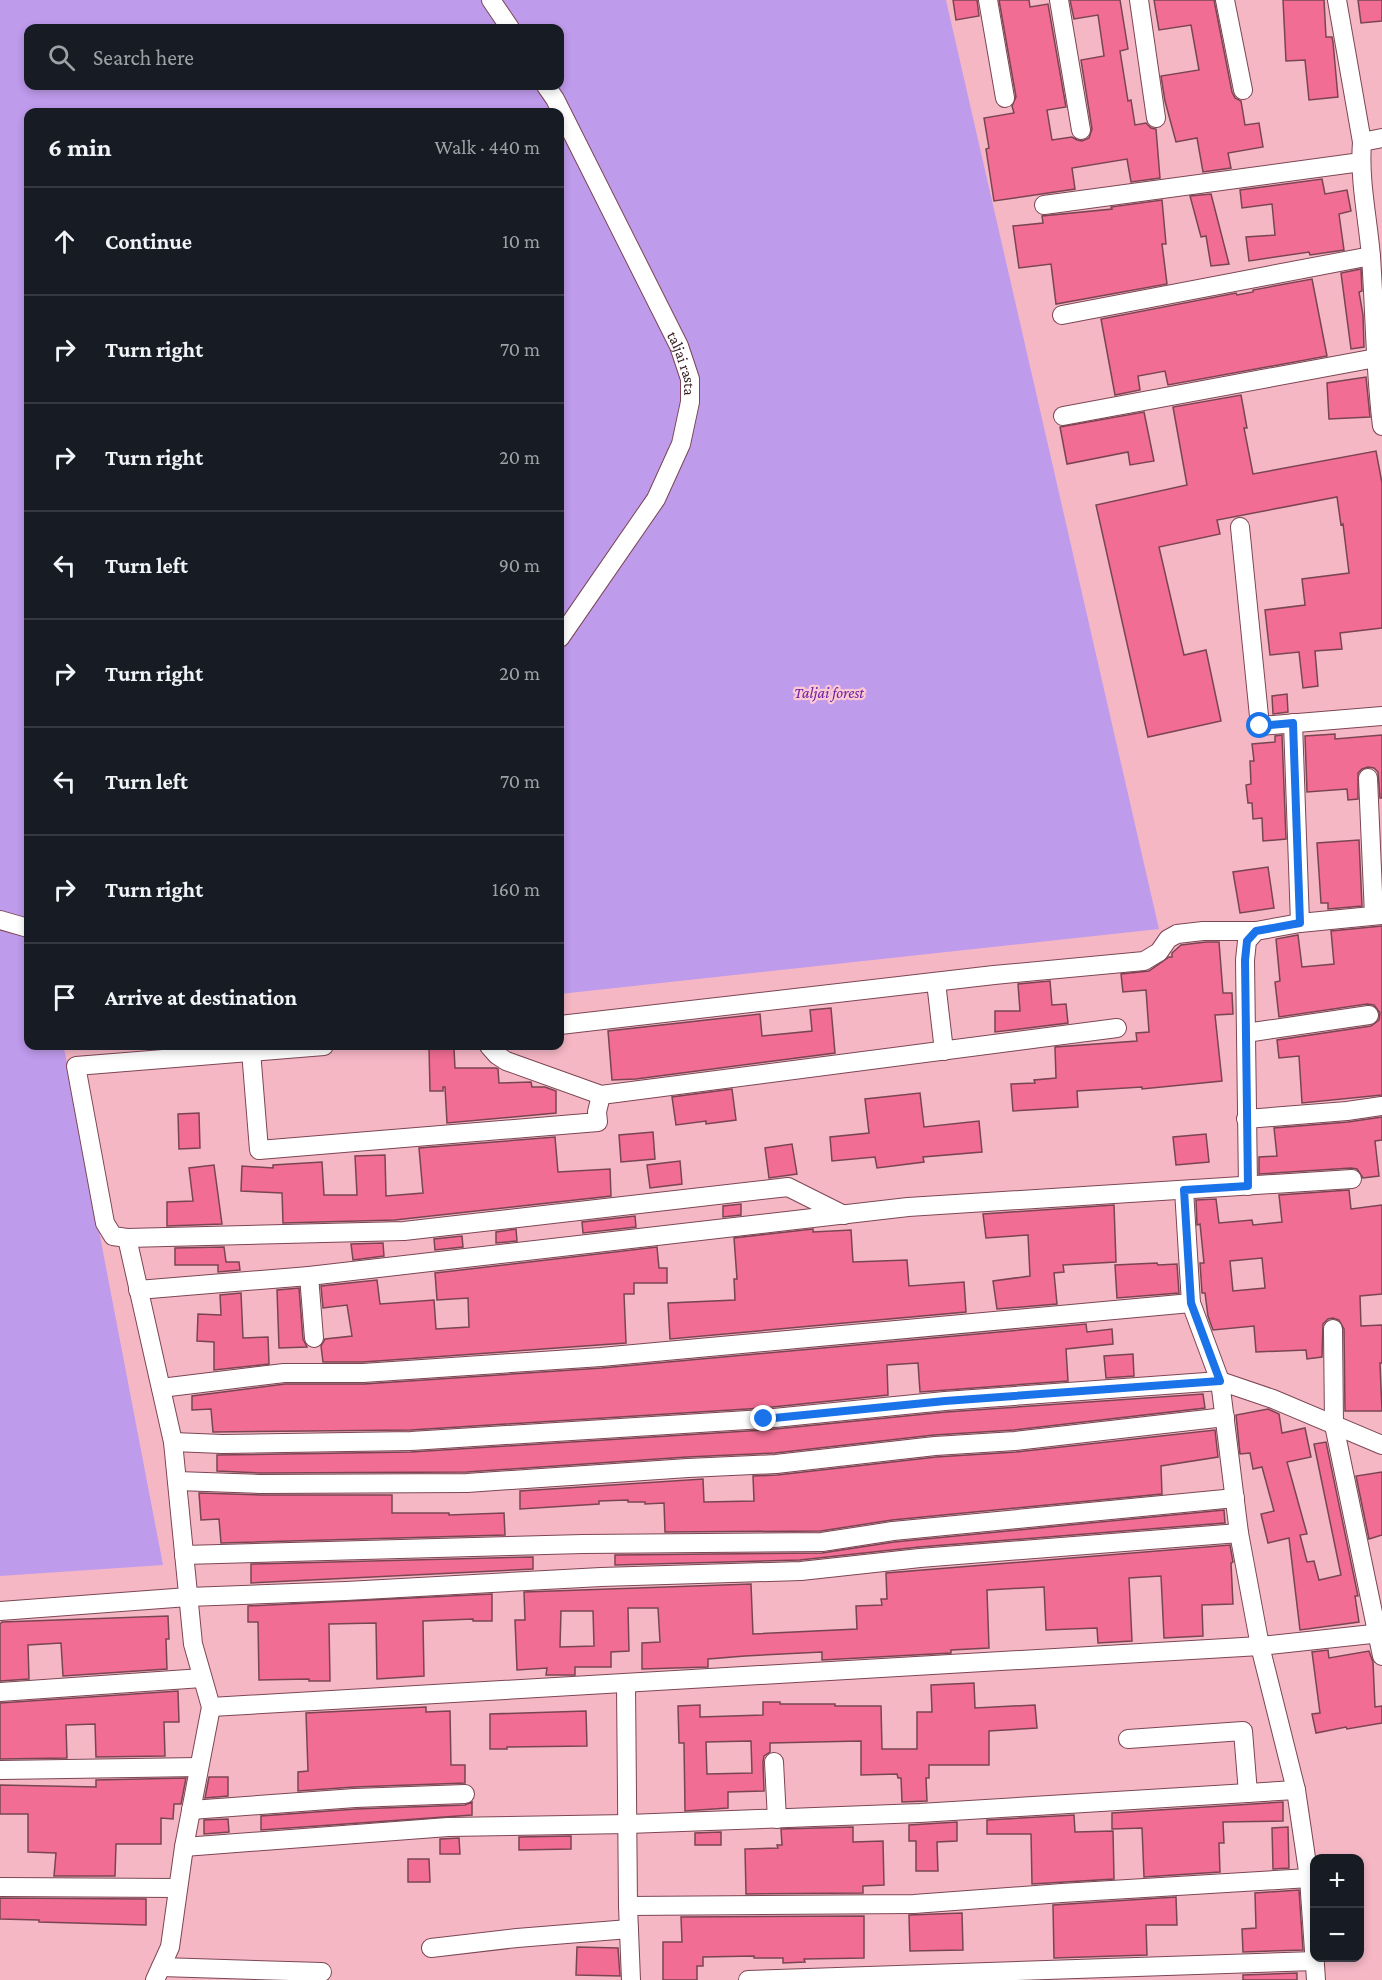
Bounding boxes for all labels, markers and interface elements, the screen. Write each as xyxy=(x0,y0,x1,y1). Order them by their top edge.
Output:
search box xyxy=(24,24,564,90)
icon: search xyxy=(45,41,78,74)
text: Search here xyxy=(93,45,194,70)
text: 6 min xyxy=(48,133,112,162)
text: Walk · 440 m xyxy=(435,136,540,158)
icon: ahead xyxy=(48,225,81,258)
text: Continue xyxy=(105,229,192,254)
text: 10 m xyxy=(502,230,540,252)
street label: taljai rasta xyxy=(664,328,699,396)
icon: right xyxy=(48,333,81,366)
text: Turn right xyxy=(105,337,203,362)
text: 70 m xyxy=(500,338,540,360)
icon: right xyxy=(48,441,81,474)
text: Turn right xyxy=(105,445,203,470)
text: 20 m xyxy=(499,446,540,468)
icon: left xyxy=(48,549,81,582)
text: Turn left xyxy=(105,553,188,578)
text: 90 m xyxy=(499,554,540,576)
icon: right xyxy=(48,657,81,690)
text: Turn right xyxy=(105,661,203,686)
text: 20 m xyxy=(499,662,540,684)
park label: Taljai forest xyxy=(794,684,864,702)
route start xyxy=(1246,712,1272,738)
icon: left xyxy=(48,765,81,798)
text: Turn left xyxy=(105,769,188,794)
text: 70 m xyxy=(500,770,540,792)
icon: right xyxy=(48,873,81,906)
text: Turn right xyxy=(105,877,203,902)
text: 160 m xyxy=(492,878,540,900)
icon: arrive xyxy=(48,981,81,1014)
text: Arrive at destination xyxy=(105,985,297,1010)
route end xyxy=(750,1405,776,1431)
map controls xyxy=(1310,1854,1364,1962)
button: + xyxy=(1310,1854,1364,1908)
button: − xyxy=(1310,1908,1364,1962)

